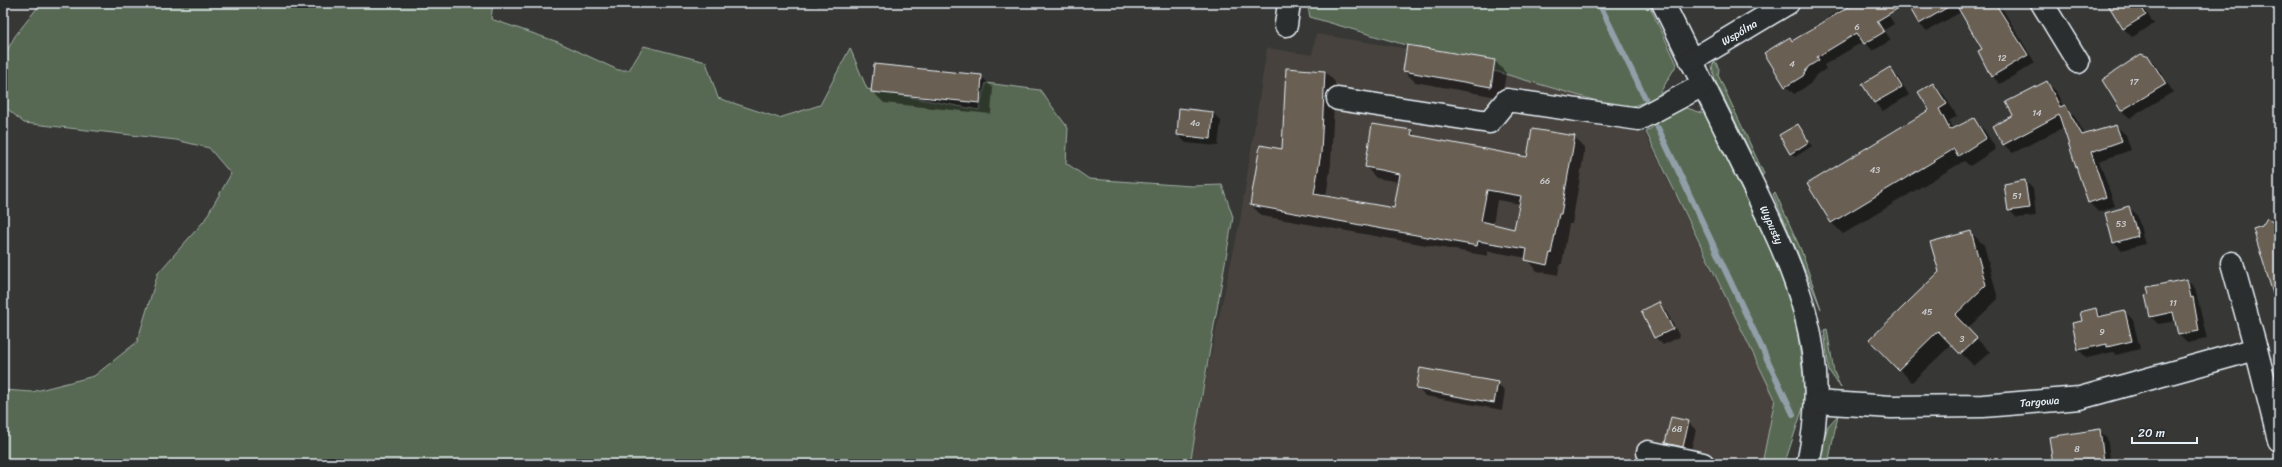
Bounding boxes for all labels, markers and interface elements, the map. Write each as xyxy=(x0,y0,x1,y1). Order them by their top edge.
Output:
street label: Wspólna xyxy=(1717,14,1761,51)
house number: 6 xyxy=(1854,19,1860,35)
house number: 12 xyxy=(1997,50,2007,66)
house number: 4 xyxy=(1789,56,1795,72)
house number: 17 xyxy=(2129,74,2139,90)
house number: 14 xyxy=(2032,105,2042,121)
house number: 4a xyxy=(1190,115,1201,131)
house number: 43 xyxy=(1870,162,1880,178)
house number: 66 xyxy=(1540,173,1550,189)
house number: 51 xyxy=(2012,188,2022,204)
street label: Wypusty xyxy=(1755,202,1789,248)
house number: 53 xyxy=(2116,216,2126,232)
house number: 11 xyxy=(2169,295,2177,311)
house number: 45 xyxy=(1921,304,1933,320)
house number: 9 xyxy=(2099,324,2105,340)
house number: 3 xyxy=(1960,331,1965,347)
street label: Targowa xyxy=(2019,390,2061,412)
scale bar xyxy=(2132,419,2197,445)
house number: 68 xyxy=(1672,421,1683,437)
text: 20 m xyxy=(2138,422,2165,444)
house number: 8 xyxy=(2074,441,2080,457)

